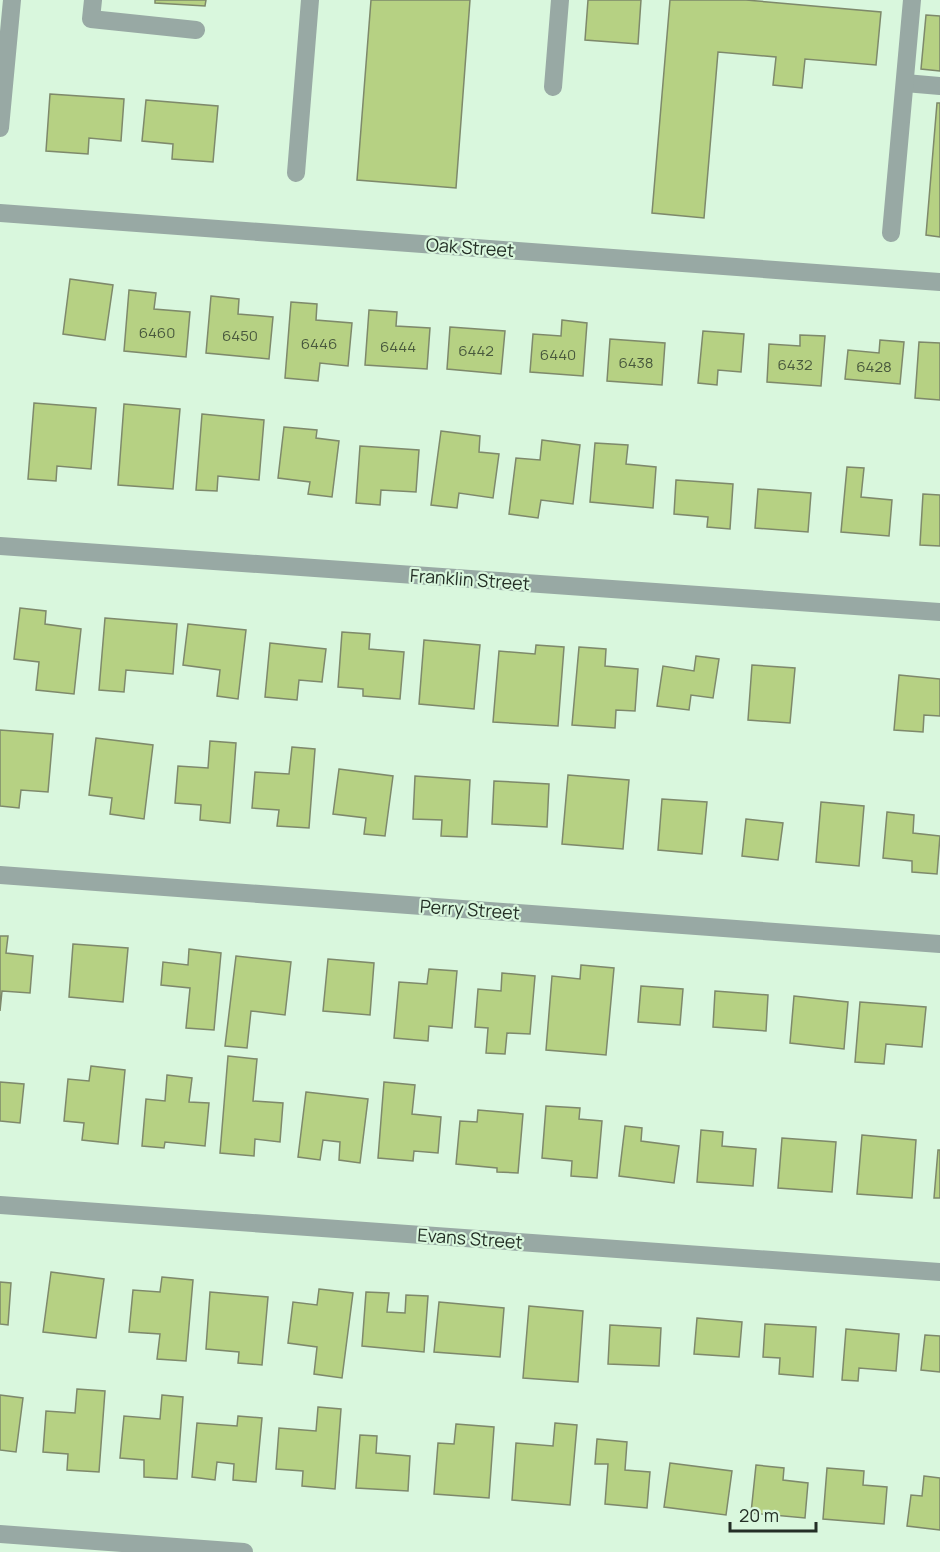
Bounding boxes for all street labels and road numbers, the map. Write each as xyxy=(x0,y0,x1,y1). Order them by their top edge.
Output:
street label: Oak Street xyxy=(425,232,515,262)
street label: Franklin Street xyxy=(409,563,531,595)
street label: Perry Street xyxy=(419,894,521,924)
street label: Evans Street xyxy=(417,1222,523,1254)

